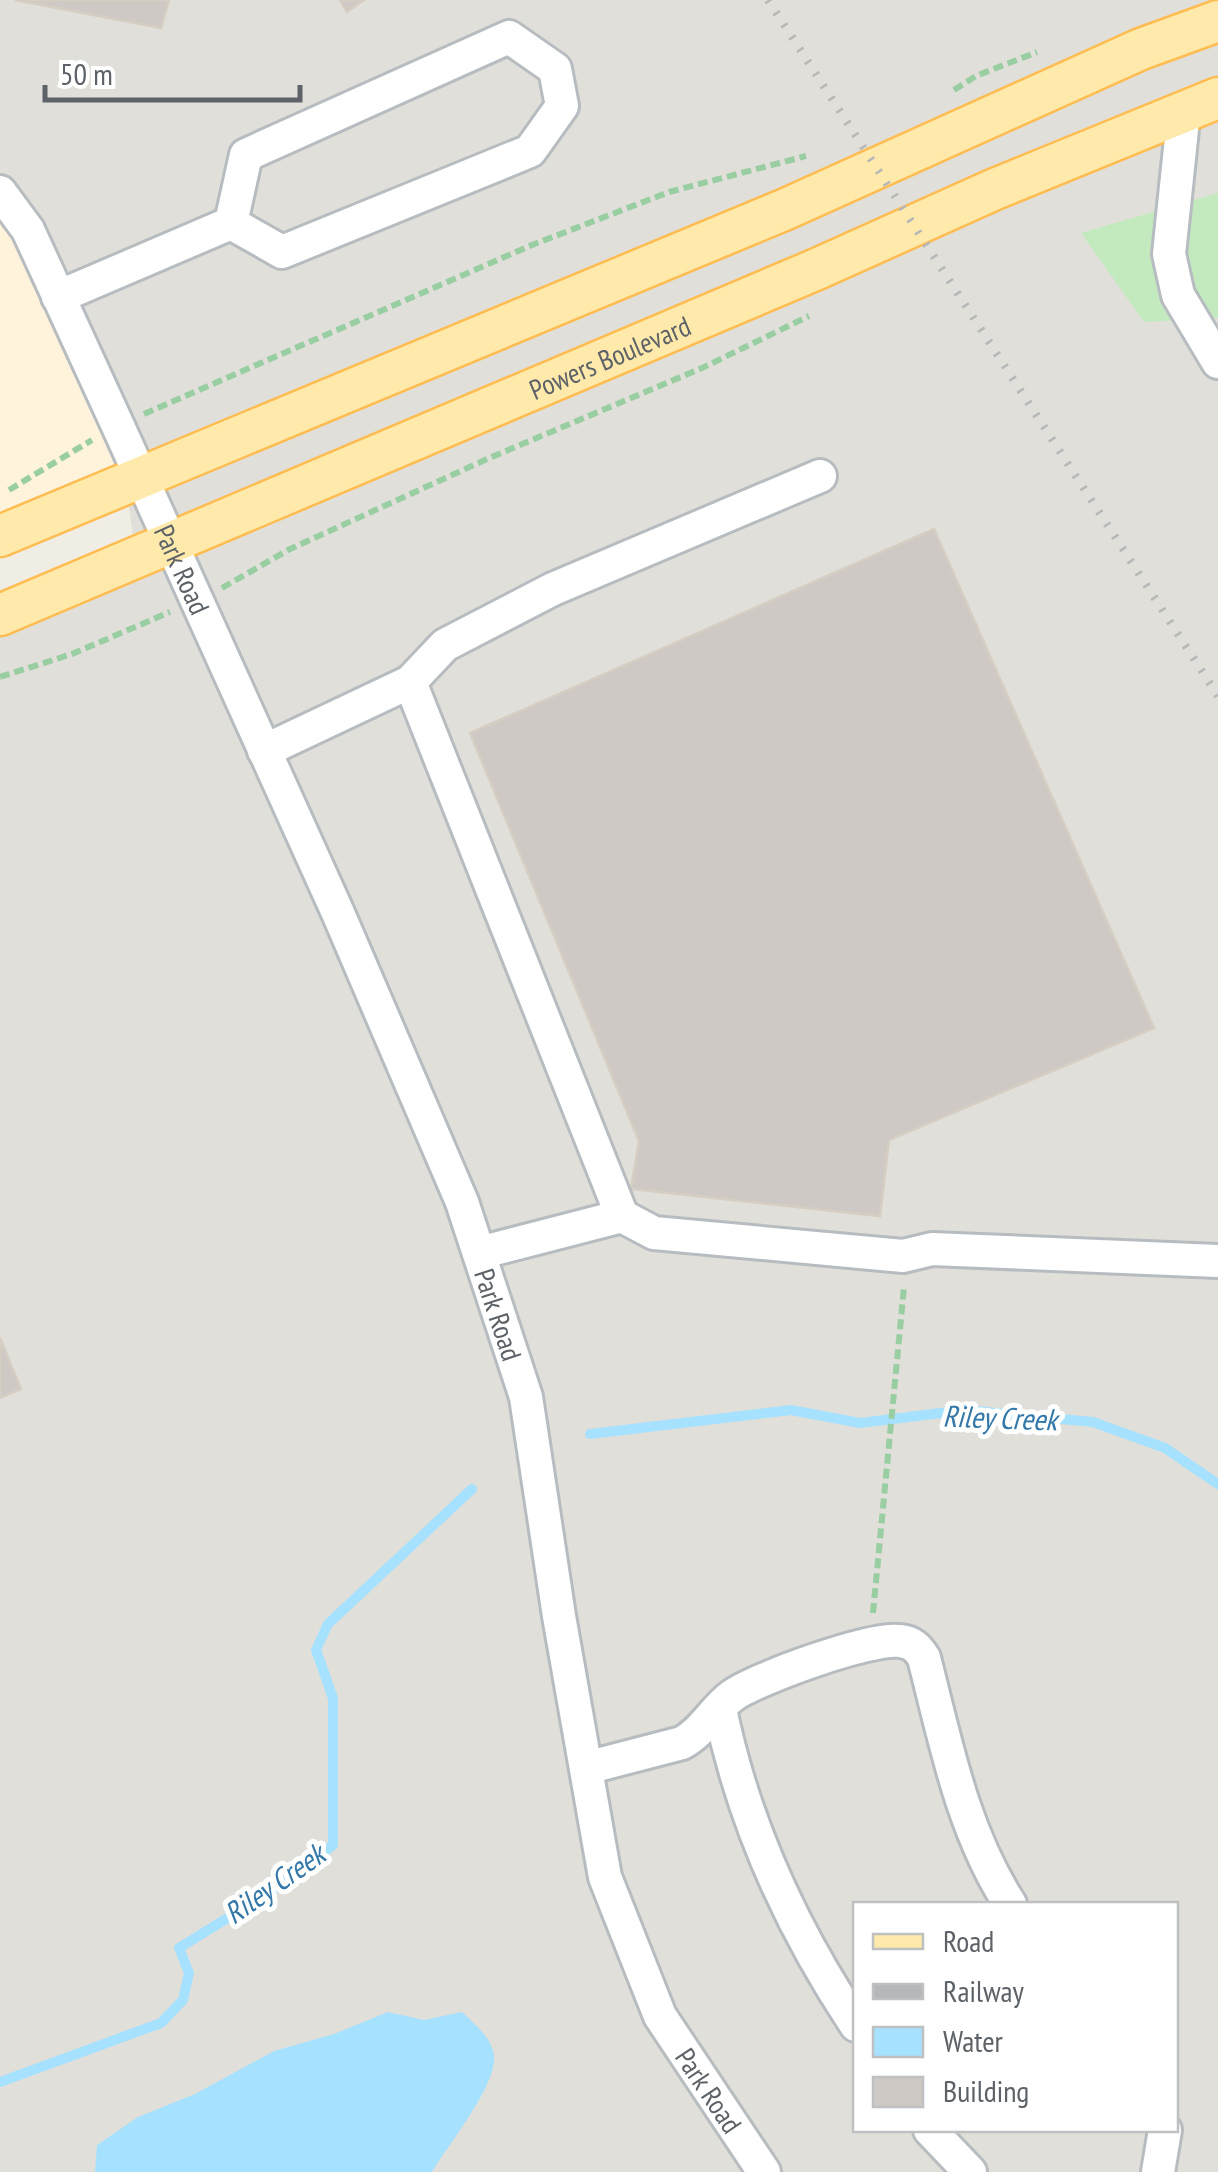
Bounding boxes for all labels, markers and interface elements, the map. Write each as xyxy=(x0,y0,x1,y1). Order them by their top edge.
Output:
scale bar xyxy=(45,40,300,102)
text: 50 m xyxy=(60,54,113,93)
street label: Powers Boulevard xyxy=(523,306,696,407)
street label: Park Road xyxy=(146,518,219,620)
street label: Park Road xyxy=(467,1264,531,1365)
water label: Riley Creek xyxy=(942,1396,1061,1439)
water label: Riley Creek xyxy=(216,1832,335,1932)
legend xyxy=(853,1902,1178,2132)
text: Road xyxy=(943,1921,994,1960)
text: Railway xyxy=(943,1971,1025,2010)
text: Water xyxy=(943,2021,1004,2060)
street label: Park Road xyxy=(668,2040,751,2140)
text: Building xyxy=(943,2071,1029,2110)

